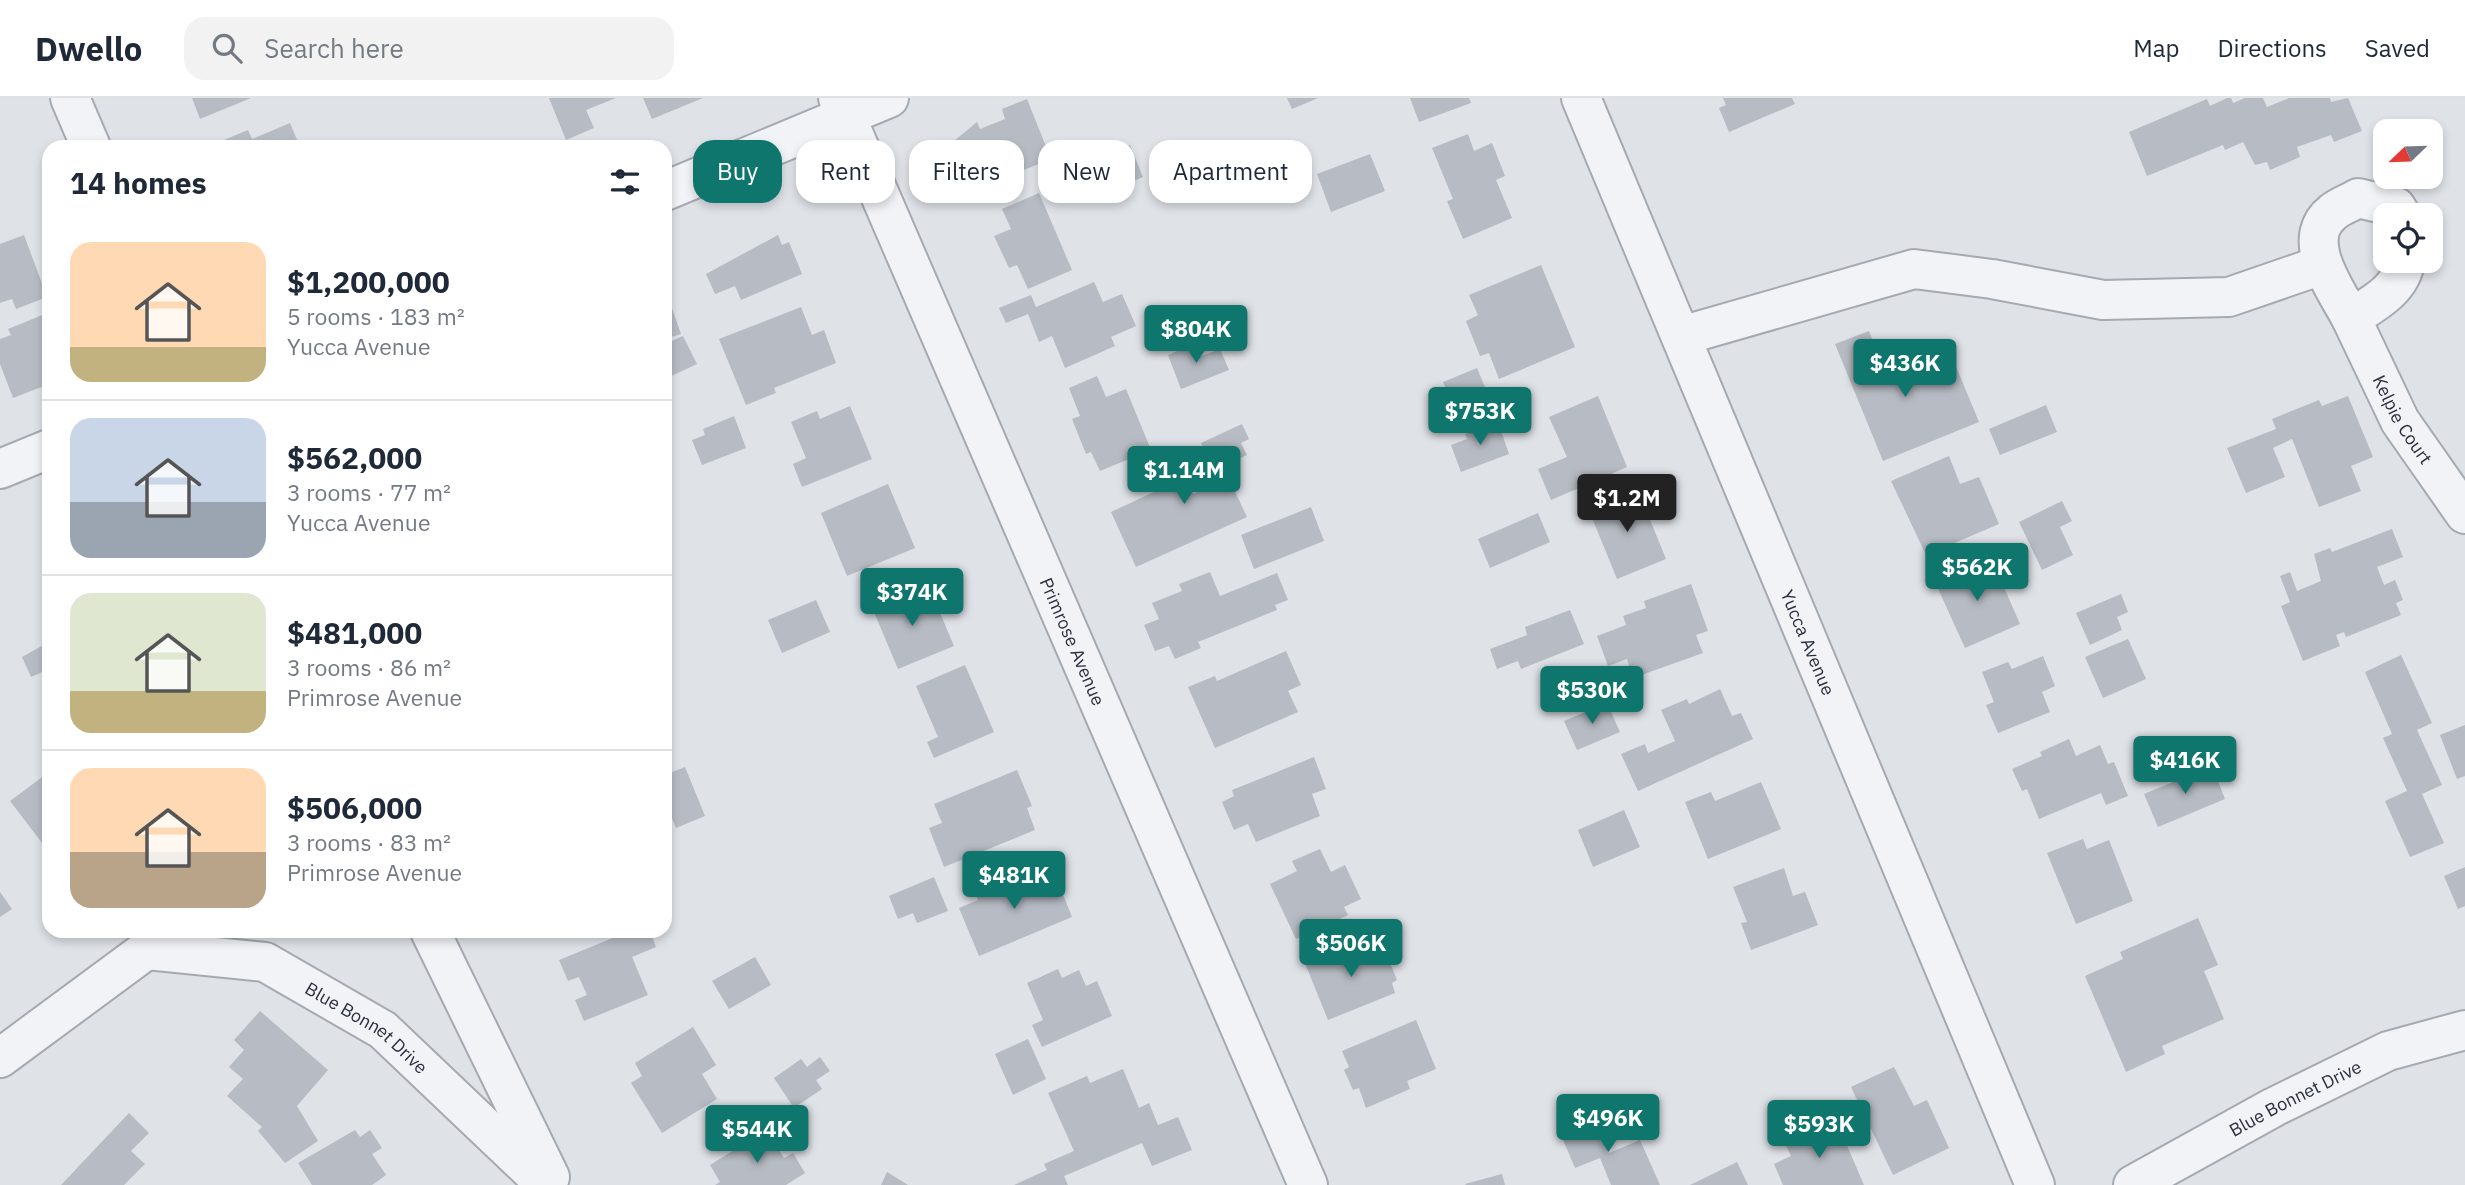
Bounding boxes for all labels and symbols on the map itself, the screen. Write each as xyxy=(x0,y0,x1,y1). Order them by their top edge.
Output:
north arrow xyxy=(2373,119,2443,189)
pin: $804K xyxy=(1147,306,1245,365)
pin: $436K xyxy=(1856,340,1954,399)
street label: Kelpie Court xyxy=(2368,371,2438,468)
pin: $753K xyxy=(1431,388,1529,447)
pin: $1.14M xyxy=(1127,446,1241,506)
pin: $1.2M xyxy=(1578,474,1676,534)
pin: $562K xyxy=(1928,544,2026,603)
pin: $374K xyxy=(863,568,961,628)
street label: Primrose Avenue xyxy=(1035,574,1111,709)
street label: Yucca Avenue xyxy=(1776,586,1841,699)
pin: $530K xyxy=(1543,666,1641,726)
pin: $416K xyxy=(2136,736,2234,796)
pin: $481K xyxy=(965,852,1063,911)
pin: $506K xyxy=(1302,920,1400,979)
street label: Blue Bonnet Drive xyxy=(301,976,433,1078)
street label: Blue Bonnet Drive xyxy=(2225,1054,2365,1141)
pin: $496K xyxy=(1559,1094,1657,1154)
pin: $593K xyxy=(1770,1100,1868,1160)
pin: $544K xyxy=(708,1105,806,1165)

